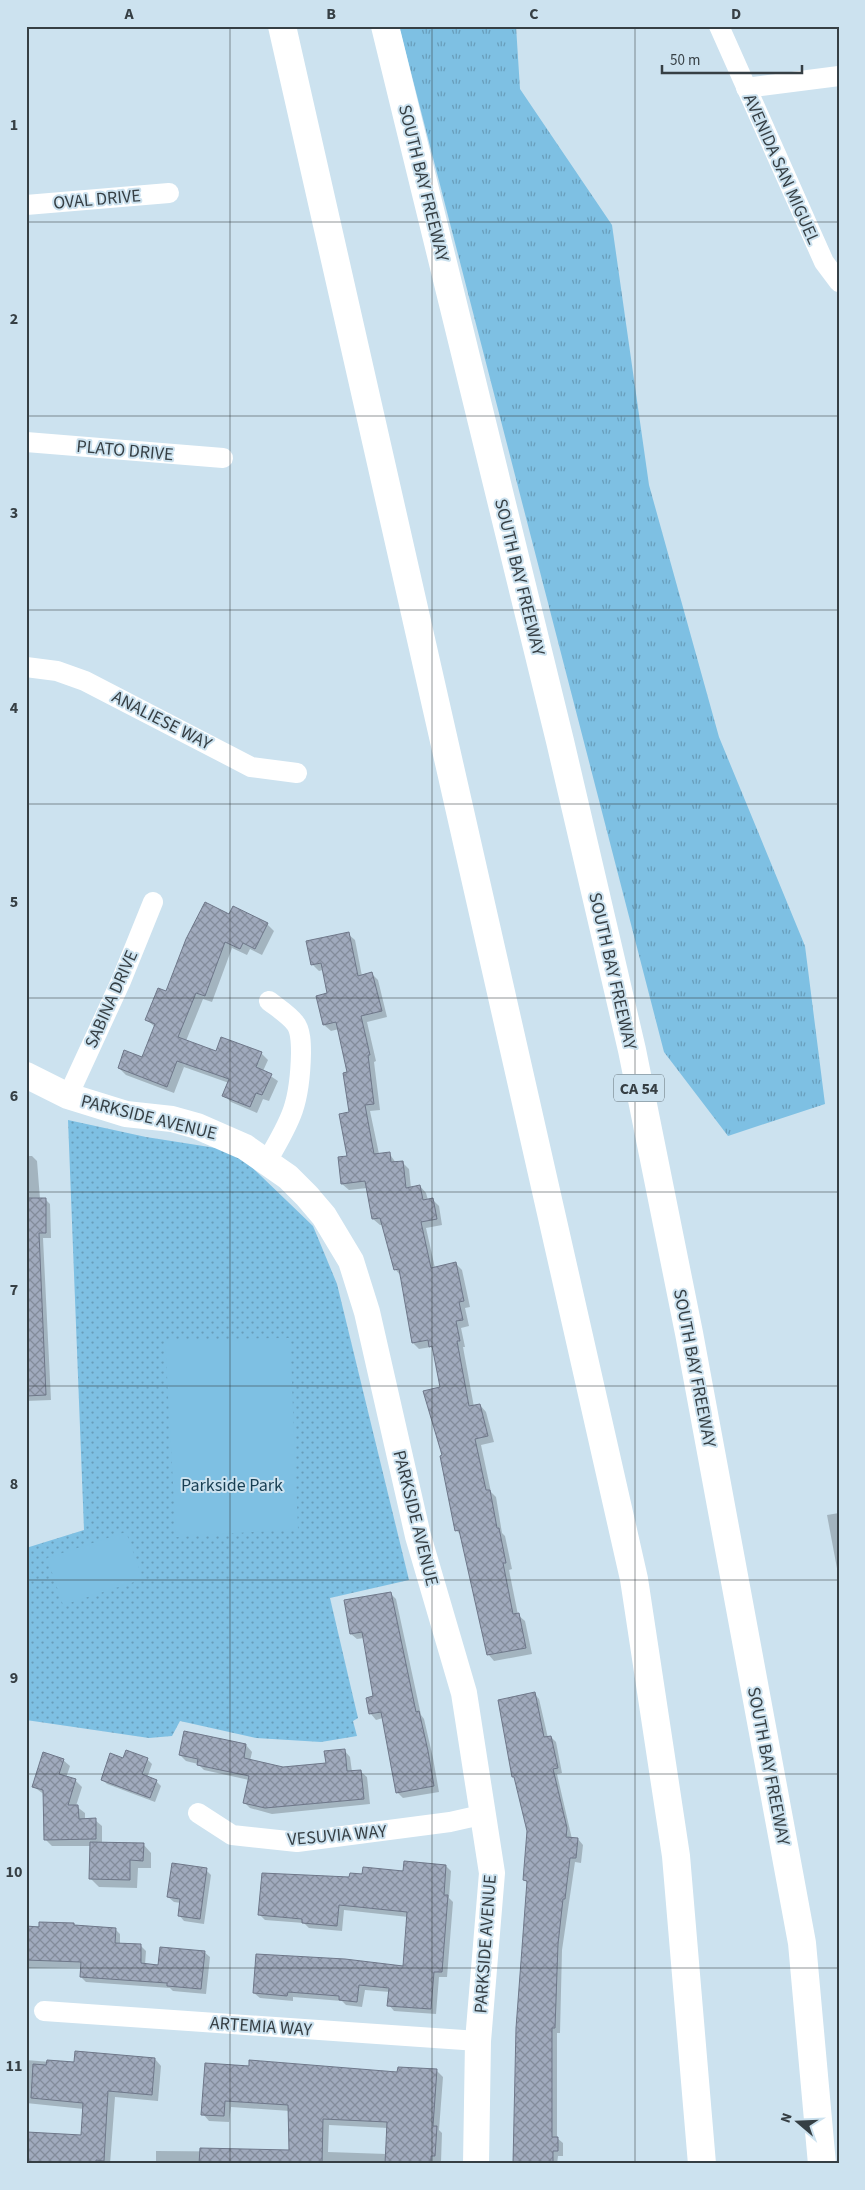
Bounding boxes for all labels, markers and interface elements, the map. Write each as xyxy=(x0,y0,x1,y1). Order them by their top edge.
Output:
text: A xyxy=(123,3,134,25)
text: B xyxy=(326,3,336,25)
text: C xyxy=(529,3,539,25)
text: D xyxy=(731,3,741,25)
scale bar xyxy=(662,42,802,74)
text: 50 m xyxy=(670,50,700,71)
street label: AVENIDA SAN MIGUEL xyxy=(737,90,826,249)
street label: SOUTH BAY FREEWAY xyxy=(392,102,455,265)
text: 1 xyxy=(10,114,18,136)
street label: OVAL DRIVE xyxy=(52,183,142,216)
text: 2 xyxy=(10,308,18,330)
street label: PLATO DRIVE xyxy=(75,434,175,467)
street label: SOUTH BAY FREEWAY xyxy=(488,496,551,659)
text: 3 xyxy=(10,502,18,524)
street label: ANALIESE WAY xyxy=(107,685,216,757)
text: 4 xyxy=(10,697,19,719)
street label: SOUTH BAY FREEWAY xyxy=(582,890,643,1053)
text: 5 xyxy=(10,891,18,913)
street label: SABINA DRIVE xyxy=(79,946,144,1052)
road number: CA 54 xyxy=(614,1074,664,1102)
text: 6 xyxy=(10,1085,18,1107)
street label: PARKSIDE AVENUE xyxy=(78,1089,219,1146)
text: 7 xyxy=(10,1279,18,1301)
street label: SOUTH BAY FREEWAY xyxy=(667,1287,722,1450)
street label: PARKSIDE AVENUE xyxy=(387,1448,444,1589)
text: 8 xyxy=(10,1473,18,1495)
park label: Parkside Park xyxy=(181,1473,283,1498)
text: 9 xyxy=(10,1667,18,1689)
street label: SOUTH BAY FREEWAY xyxy=(741,1685,796,1848)
street label: VESUVIA WAY xyxy=(286,1819,388,1852)
text: 10 xyxy=(6,1861,22,1883)
street label: PARKSIDE AVENUE xyxy=(468,1874,503,2014)
street label: ARTEMIA WAY xyxy=(209,2010,313,2043)
text: 11 xyxy=(6,2055,22,2077)
north arrow xyxy=(772,2098,822,2148)
text: N xyxy=(776,2110,798,2126)

